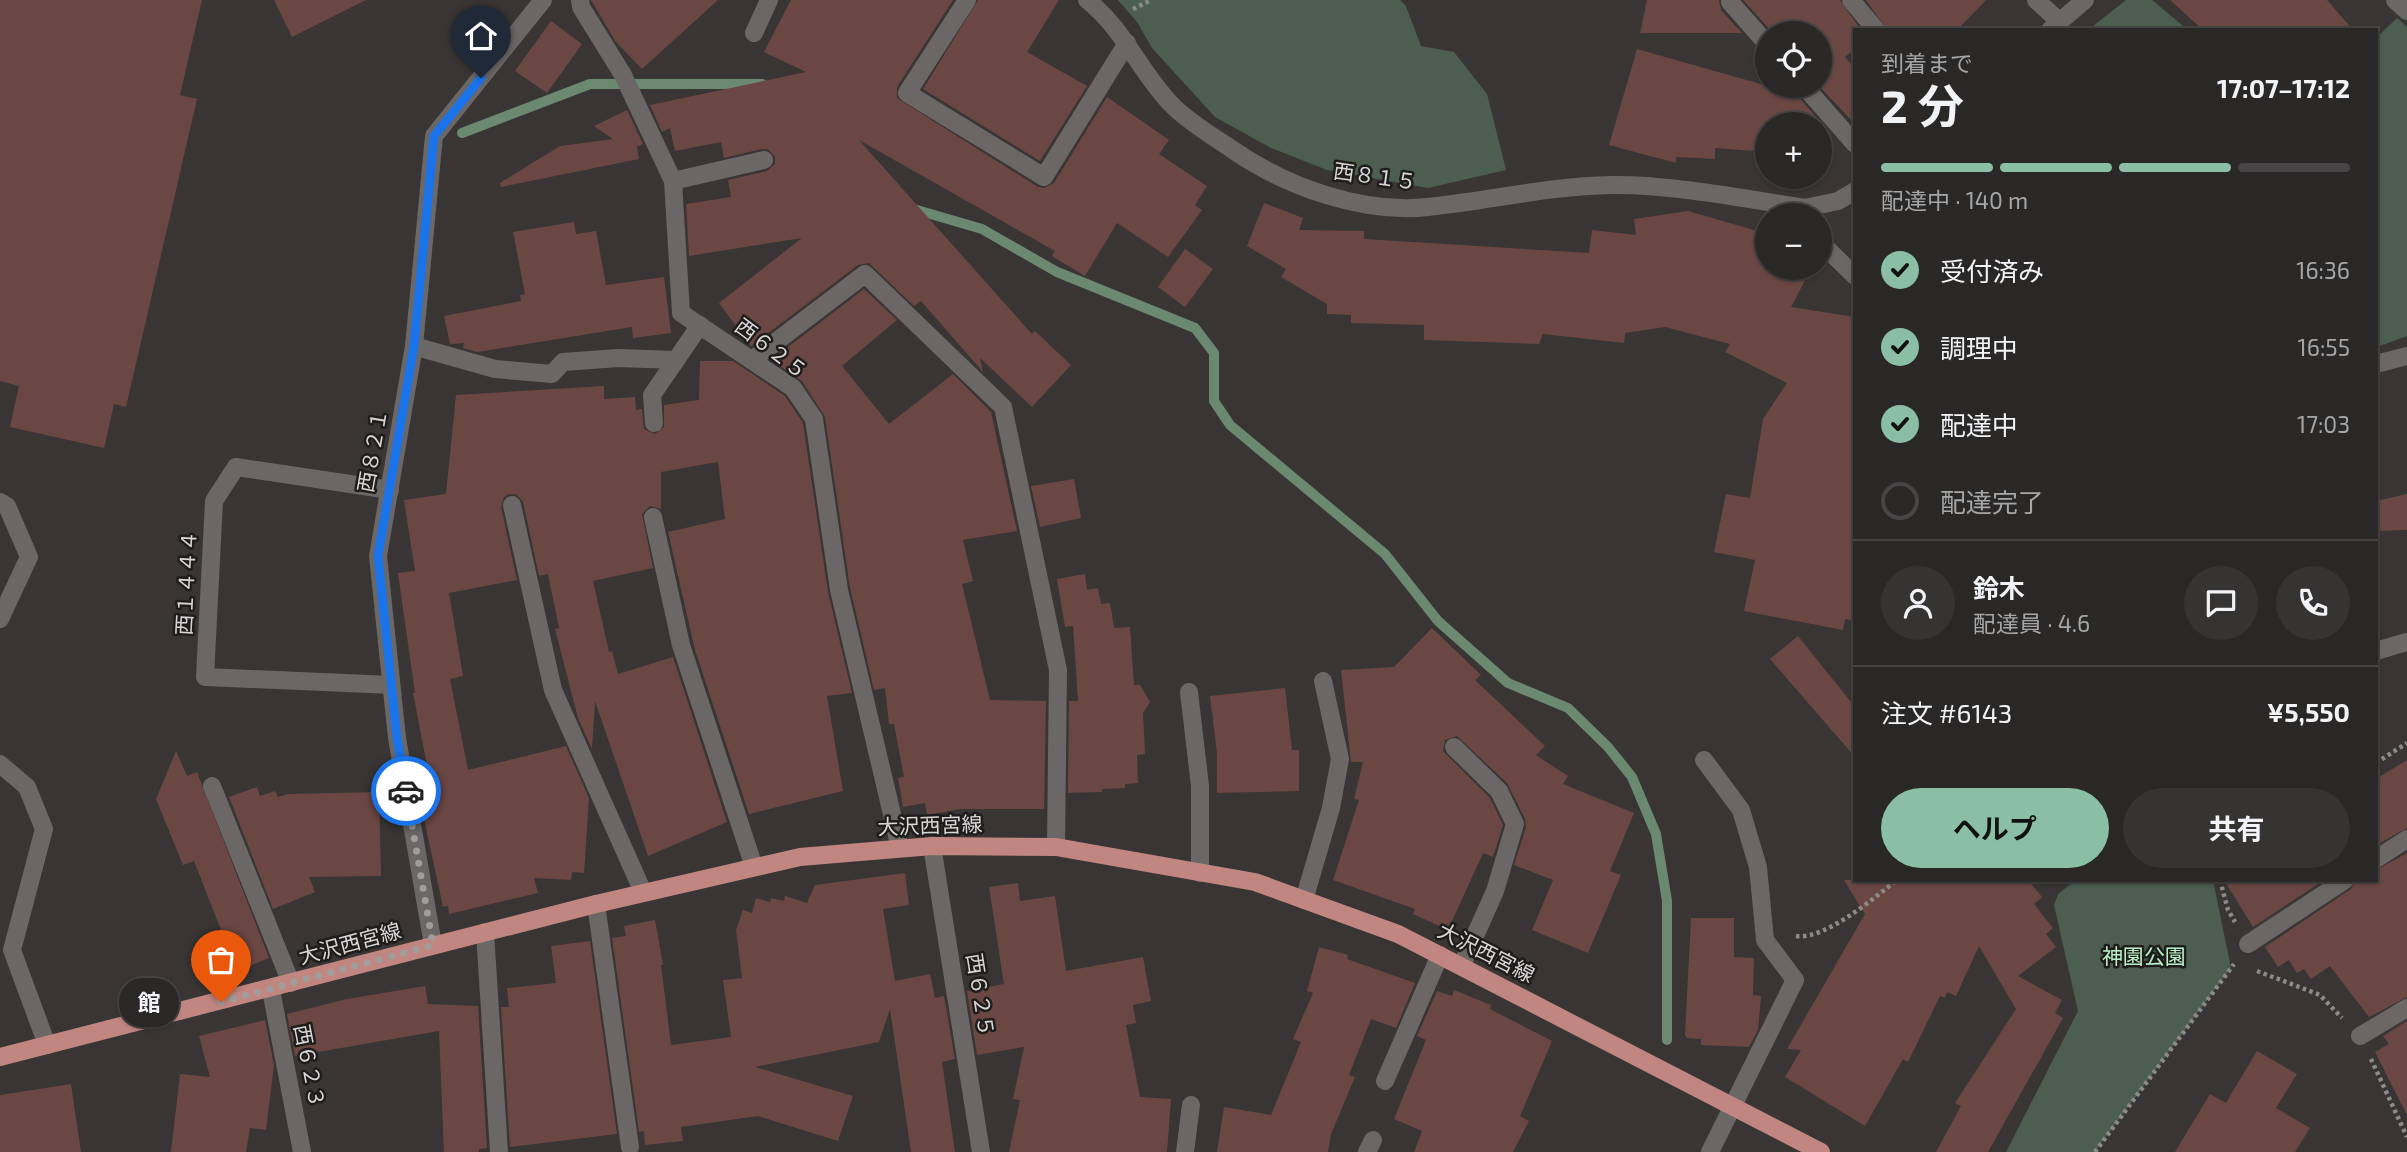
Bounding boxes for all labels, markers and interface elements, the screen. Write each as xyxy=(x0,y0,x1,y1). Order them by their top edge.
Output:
pin xyxy=(451,6,511,78)
icon: home xyxy=(462,17,500,55)
map controls xyxy=(1755,21,1832,280)
button: locate xyxy=(1755,21,1832,98)
text: 到着まで xyxy=(1881,49,1973,77)
text: 17:07–17:12 xyxy=(2217,72,2350,103)
text: 2 分 xyxy=(1881,77,1964,132)
button: + xyxy=(1755,112,1832,189)
street label: 西８１５ xyxy=(1332,157,1419,194)
text: 配達中 · 140 m xyxy=(1881,186,2028,214)
button: − xyxy=(1755,203,1832,280)
icon: check xyxy=(1881,251,1919,289)
text: 受付済み xyxy=(1940,255,2044,286)
text: 16:36 xyxy=(2296,256,2350,284)
street label: 西６２５ xyxy=(731,313,813,383)
icon: check xyxy=(1881,328,1919,366)
text: 調理中 xyxy=(1940,332,2018,363)
text: 16:55 xyxy=(2298,333,2350,361)
icon: check xyxy=(1881,405,1919,443)
street label: 西８２１ xyxy=(352,407,391,494)
text: 配達中 xyxy=(1940,409,2018,440)
text: 17:03 xyxy=(2297,410,2350,438)
text: 配達完了 xyxy=(1940,486,2044,517)
street label: 西１４４４ xyxy=(170,530,201,636)
button: person xyxy=(1881,566,1955,640)
button: chat xyxy=(2184,566,2258,640)
button: phone xyxy=(2276,566,2350,640)
text: 鈴木 xyxy=(1973,572,2025,603)
text: 配達員 · 4.6 xyxy=(1973,609,2090,637)
text: ¥5,550 xyxy=(2267,696,2350,727)
text: 注文 #6143 xyxy=(1881,697,2012,728)
courier xyxy=(371,756,441,826)
icon: car xyxy=(387,772,425,810)
button: ヘルプ xyxy=(1881,788,2109,868)
button: 共有 xyxy=(2123,788,2350,868)
street label: 大沢西宮線 xyxy=(877,810,983,839)
street label: 大沢西宮線 xyxy=(296,917,404,968)
street label: 大沢西宮線 xyxy=(1434,917,1539,987)
pin xyxy=(191,930,251,1002)
icon: bag xyxy=(202,941,240,979)
park label: 神園公園 xyxy=(2102,943,2186,968)
street label: 西６２５ xyxy=(963,951,1000,1038)
callout: 館 xyxy=(120,978,179,1026)
text: 館 xyxy=(138,988,161,1016)
street label: 西６２３ xyxy=(290,1022,331,1109)

